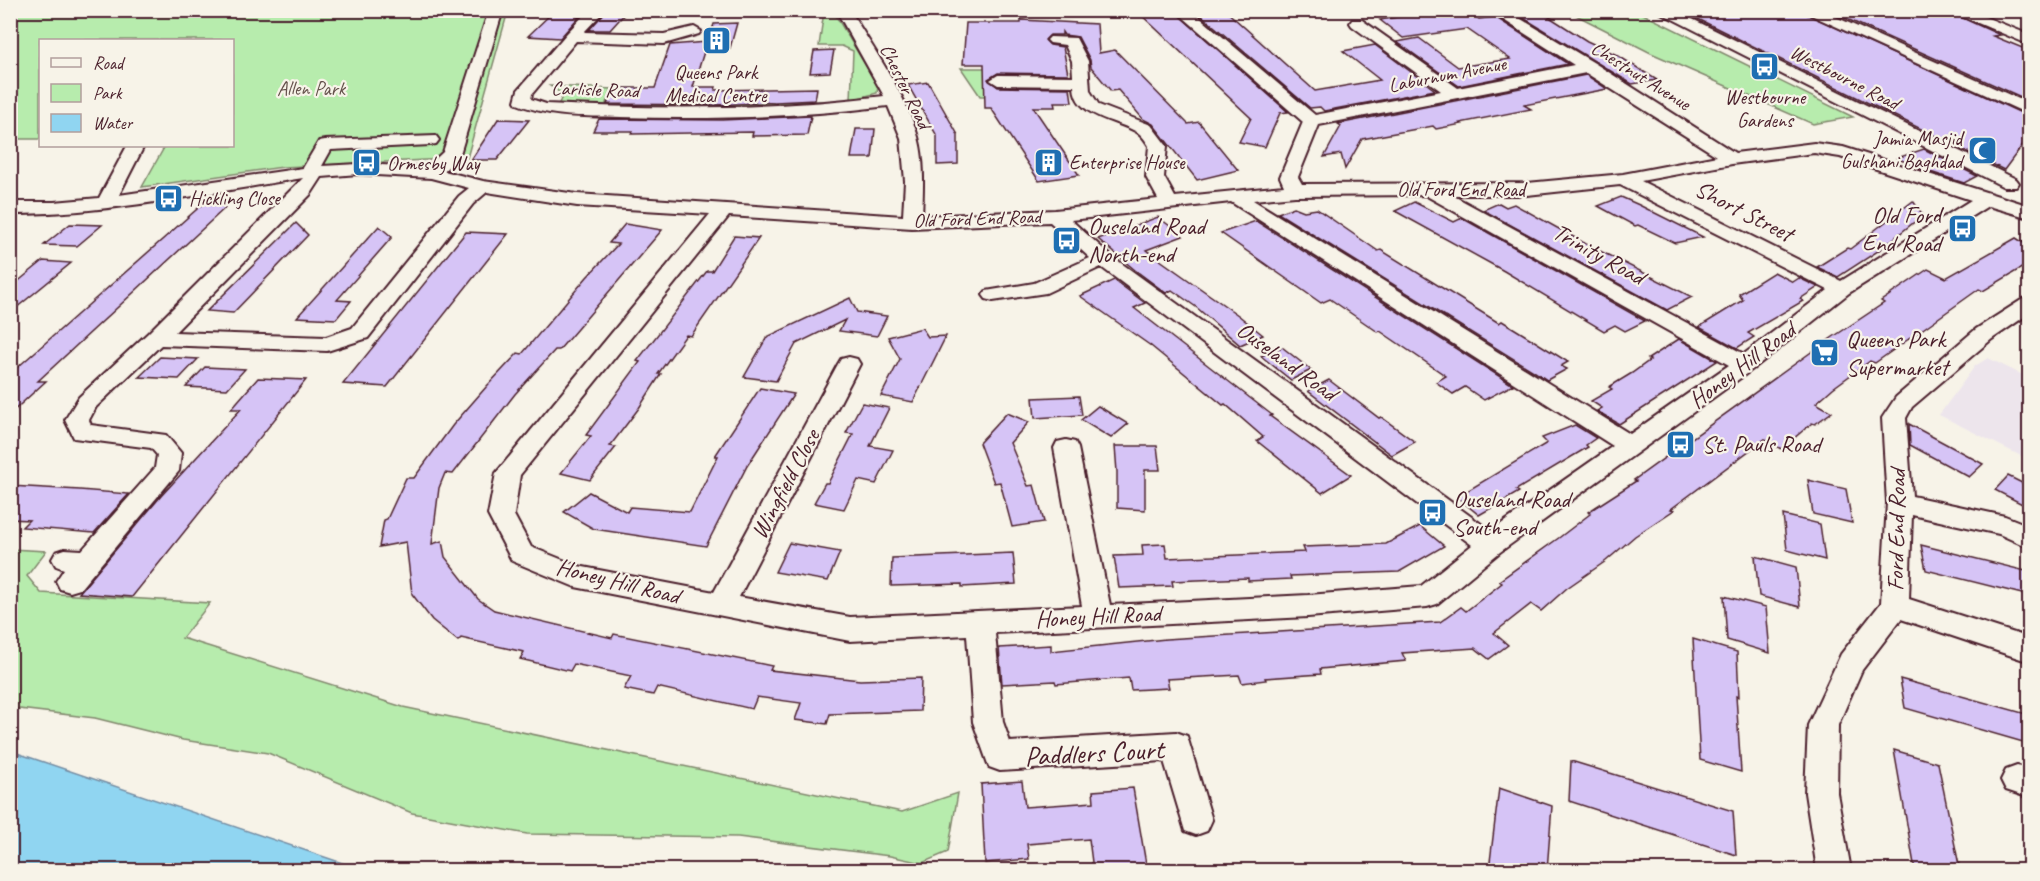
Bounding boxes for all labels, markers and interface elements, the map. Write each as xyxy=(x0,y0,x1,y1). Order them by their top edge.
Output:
building icon: Queens Park Medical Centre xyxy=(700,25,732,57)
street label: Chestnut Avenue xyxy=(1586,35,1696,117)
legend xyxy=(39,39,234,147)
street label: Westbourne Road xyxy=(1786,39,1906,117)
street label: Chester Road xyxy=(874,40,938,136)
street label: Laburnum Avenue xyxy=(1386,51,1509,98)
bus stop icon: Westbourne Gardens xyxy=(1749,51,1781,83)
text: Road xyxy=(93,52,126,74)
place label: Queens Park Medical Centre xyxy=(665,60,768,108)
street label: Carlisle Road xyxy=(551,75,642,104)
park label: Allen Park xyxy=(277,76,347,101)
text: Park xyxy=(93,82,123,104)
place label: Westbourne Gardens xyxy=(1725,85,1807,133)
text: Water xyxy=(93,112,134,134)
place label: Jamia Masjid Gulshani Baghdad xyxy=(1841,126,1965,174)
mosque icon: Jamia Masjid Gulshani Baghdad xyxy=(1967,134,1999,166)
building icon: Enterprise House xyxy=(1032,146,1064,178)
bus stop icon: Ormesby Way xyxy=(350,147,382,179)
place label: Enterprise House xyxy=(1069,150,1186,175)
place label: Ormesby Way xyxy=(387,151,481,176)
street label: Short Street xyxy=(1690,174,1801,250)
street label: Old Ford End Road xyxy=(1397,177,1528,202)
bus stop icon: Hickling Close xyxy=(152,182,184,214)
place label: Hickling Close xyxy=(189,186,281,211)
place label: Old Ford End Road xyxy=(1862,200,1945,258)
street label: Old Ford End Road xyxy=(913,204,1044,233)
place label: Ouseland Road North-end xyxy=(1088,211,1208,269)
bus stop icon: Old Ford End Road xyxy=(1946,213,1978,245)
street label: Trinity Road xyxy=(1548,216,1653,293)
bus stop icon: Ouseland Road North-end xyxy=(1051,224,1083,256)
street label: Honey Hill Road xyxy=(1683,313,1804,415)
street label: Ouseland Road xyxy=(1231,315,1346,410)
place label: Queens Park Supermarket xyxy=(1846,324,1951,382)
supermarket icon: Queens Park Supermarket xyxy=(1809,337,1841,369)
street label: Wingfield Close xyxy=(744,422,827,544)
bus stop icon: St. Pauls Road xyxy=(1665,428,1697,460)
place label: St. Pauls Road xyxy=(1702,429,1824,459)
street label: Ford End Road xyxy=(1880,465,1912,591)
place label: Ouseland Road South-end xyxy=(1453,484,1573,542)
bus stop icon: Ouseland Road South-end xyxy=(1416,497,1448,529)
street label: Honey Hill Road xyxy=(553,551,686,612)
street label: Honey Hill Road xyxy=(1034,598,1165,634)
street label: Paddlers Court xyxy=(1024,731,1167,774)

